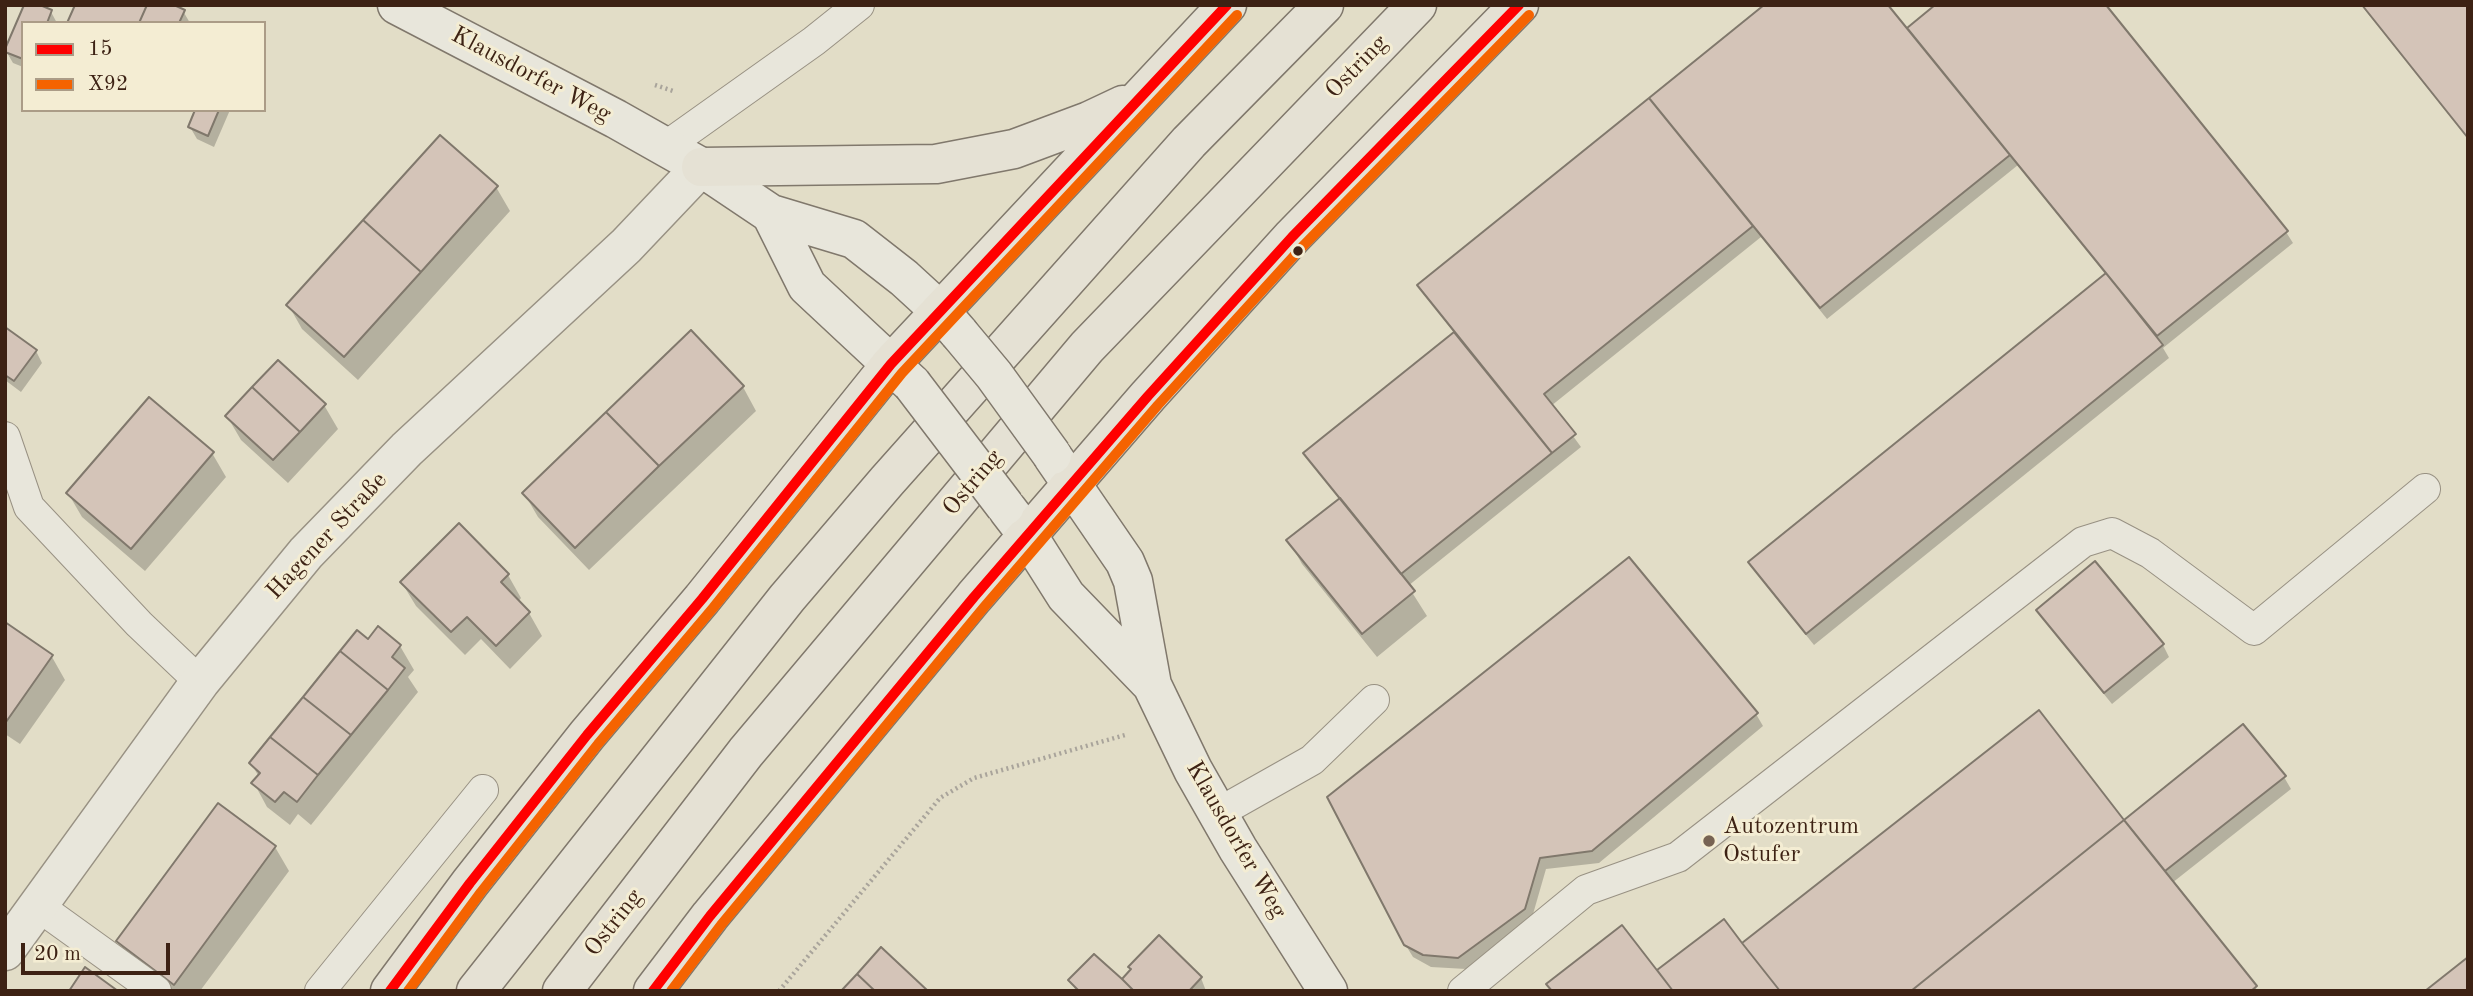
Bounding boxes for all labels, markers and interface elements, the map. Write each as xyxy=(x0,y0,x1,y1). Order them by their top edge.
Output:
legend xyxy=(21,21,266,112)
street label: Klausdorfer Weg xyxy=(446,21,616,129)
street label: Ostring xyxy=(1320,29,1394,105)
text: 15 xyxy=(88,39,112,60)
text: X92 xyxy=(88,74,128,95)
unlabelled marker xyxy=(1291,244,1305,258)
street label: Ostring xyxy=(937,444,1009,522)
street label: Hagener Straße xyxy=(261,466,393,606)
street label: Klausdorfer Weg xyxy=(1179,756,1293,924)
place label: Autozentrum Ostufer xyxy=(1723,813,1859,869)
marker: Autozentrum Ostufer xyxy=(1701,833,1717,849)
street label: Ostring xyxy=(579,883,649,963)
scale bar xyxy=(24,930,173,974)
text: 20 m xyxy=(34,944,81,965)

